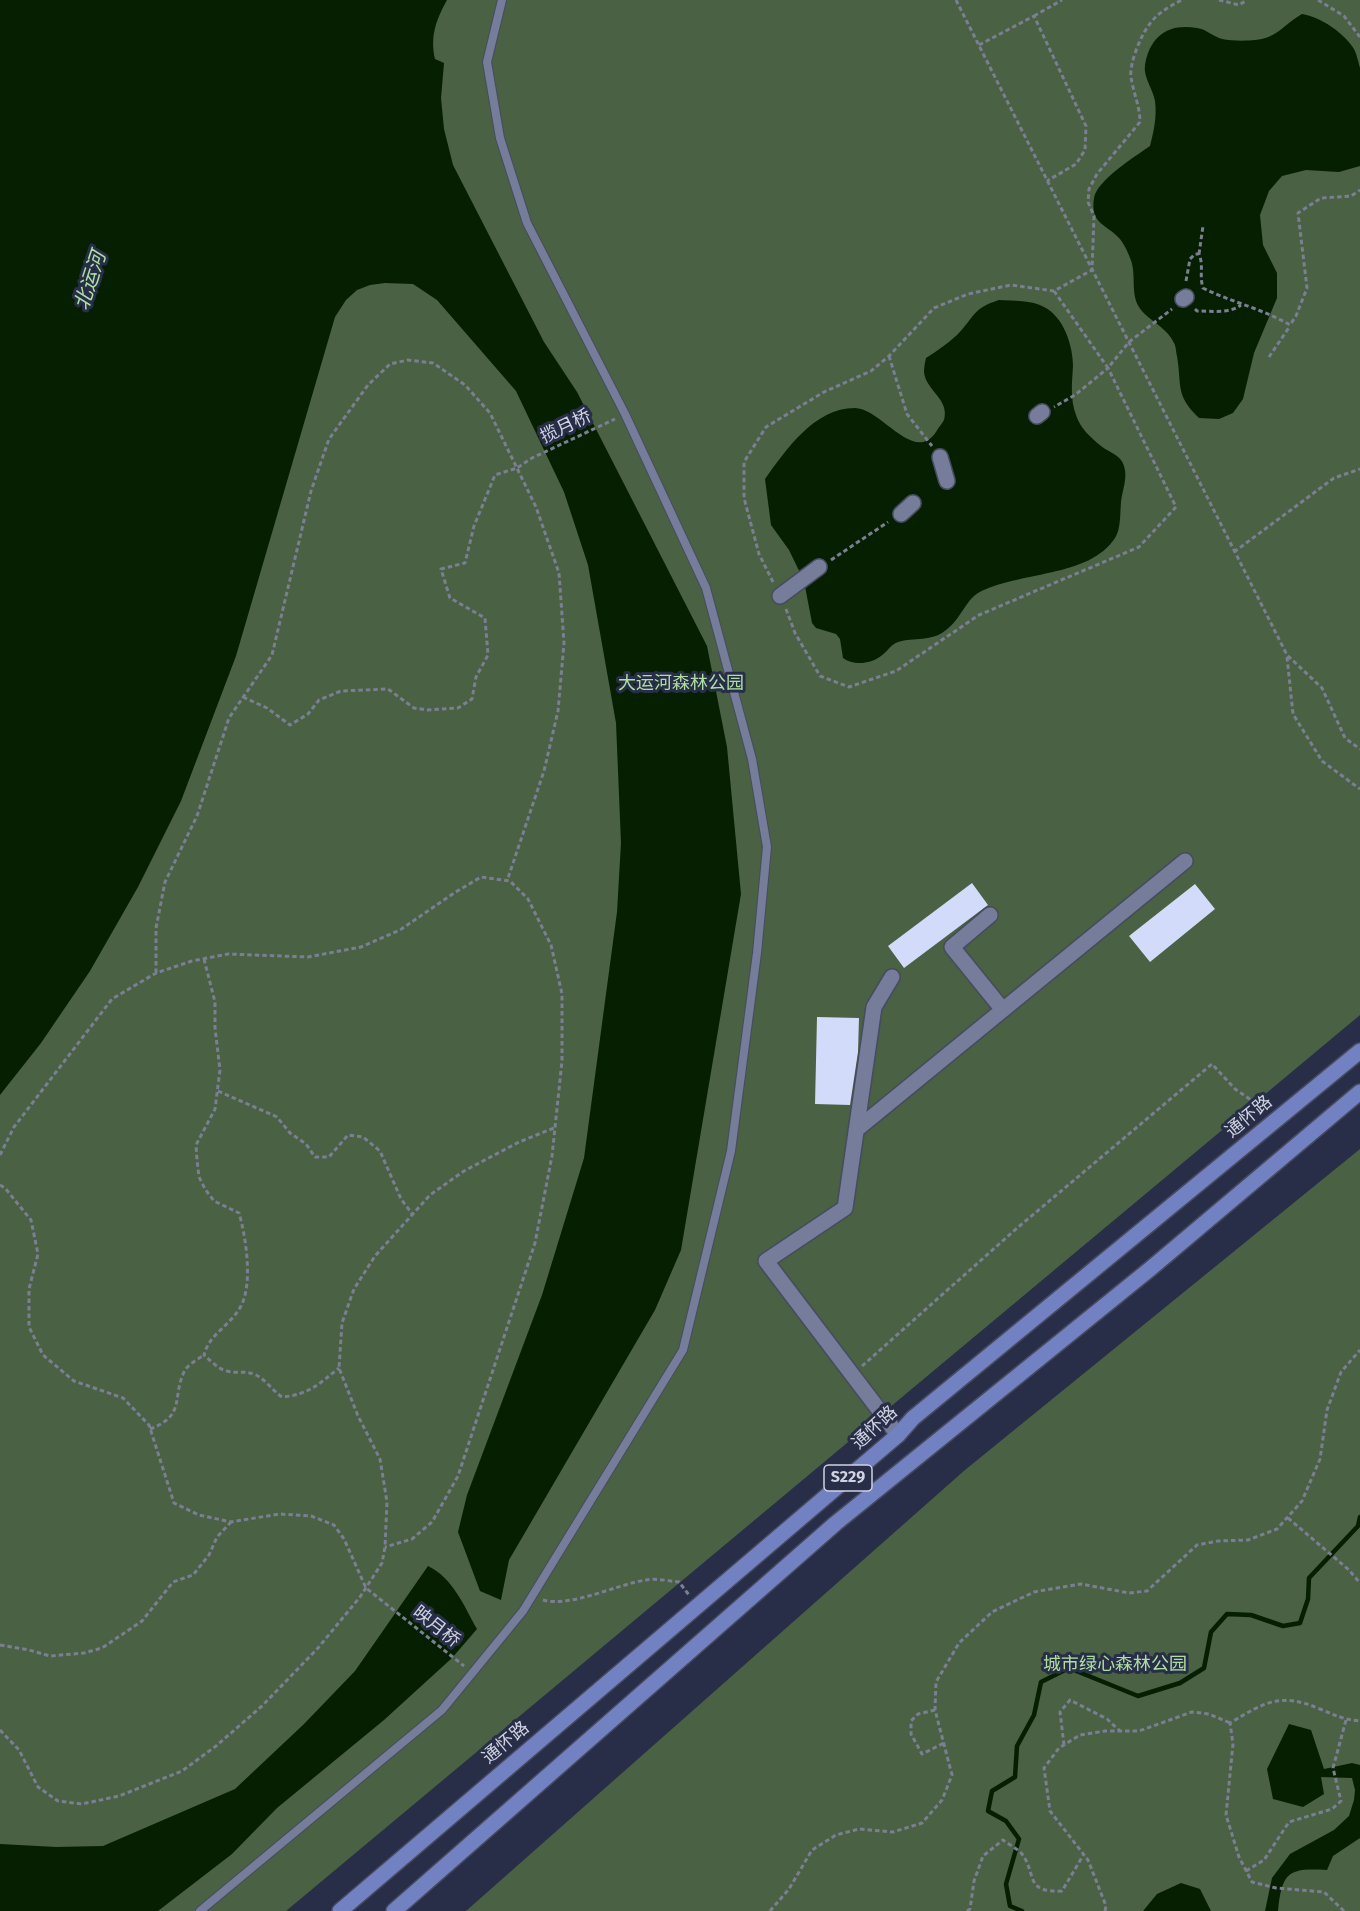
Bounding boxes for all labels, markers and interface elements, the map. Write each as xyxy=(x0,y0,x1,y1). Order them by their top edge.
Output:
water label: 北运河 xyxy=(70,249,112,313)
street label: 揽月桥 xyxy=(537,405,595,449)
park label: 大运河森林公园 xyxy=(618,673,744,695)
street label: 通怀路 xyxy=(1221,1091,1277,1143)
street label: 通怀路 xyxy=(848,1402,902,1454)
road number: S229 xyxy=(824,1465,872,1491)
street label: 映月桥 xyxy=(408,1602,464,1652)
park label: 城市绿心森林公园 xyxy=(1043,1654,1187,1676)
street label: 通怀路 xyxy=(478,1717,534,1769)

